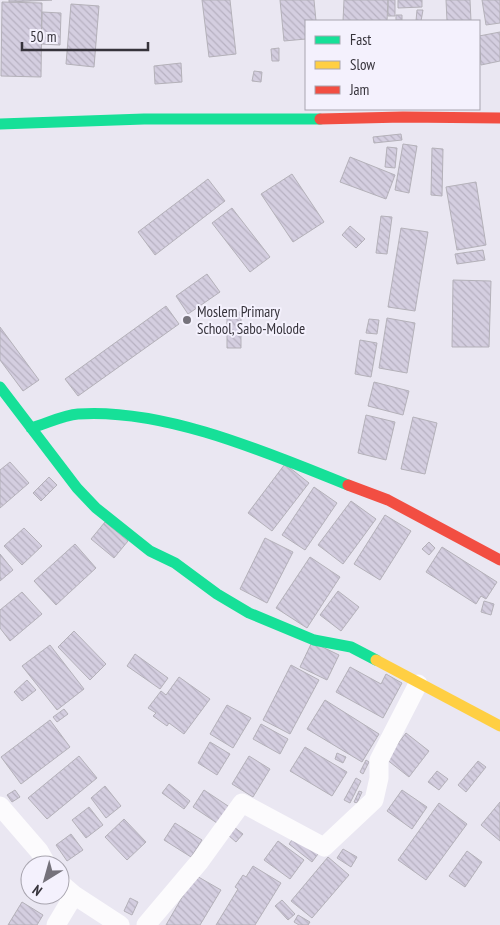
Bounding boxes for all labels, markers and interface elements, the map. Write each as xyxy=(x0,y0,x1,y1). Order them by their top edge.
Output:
scale bar xyxy=(22,20,149,52)
legend xyxy=(305,20,480,110)
text: 50 m xyxy=(30,27,56,46)
text: Fast xyxy=(350,30,371,49)
text: Slow xyxy=(350,55,375,74)
text: Jam xyxy=(349,80,369,99)
place label: Moslem Primary School, Sabo-Molode xyxy=(197,302,305,338)
marker: Moslem Primary School, Sabo-Molode xyxy=(181,314,193,326)
north arrow xyxy=(20,855,70,905)
text: N xyxy=(29,881,46,900)

